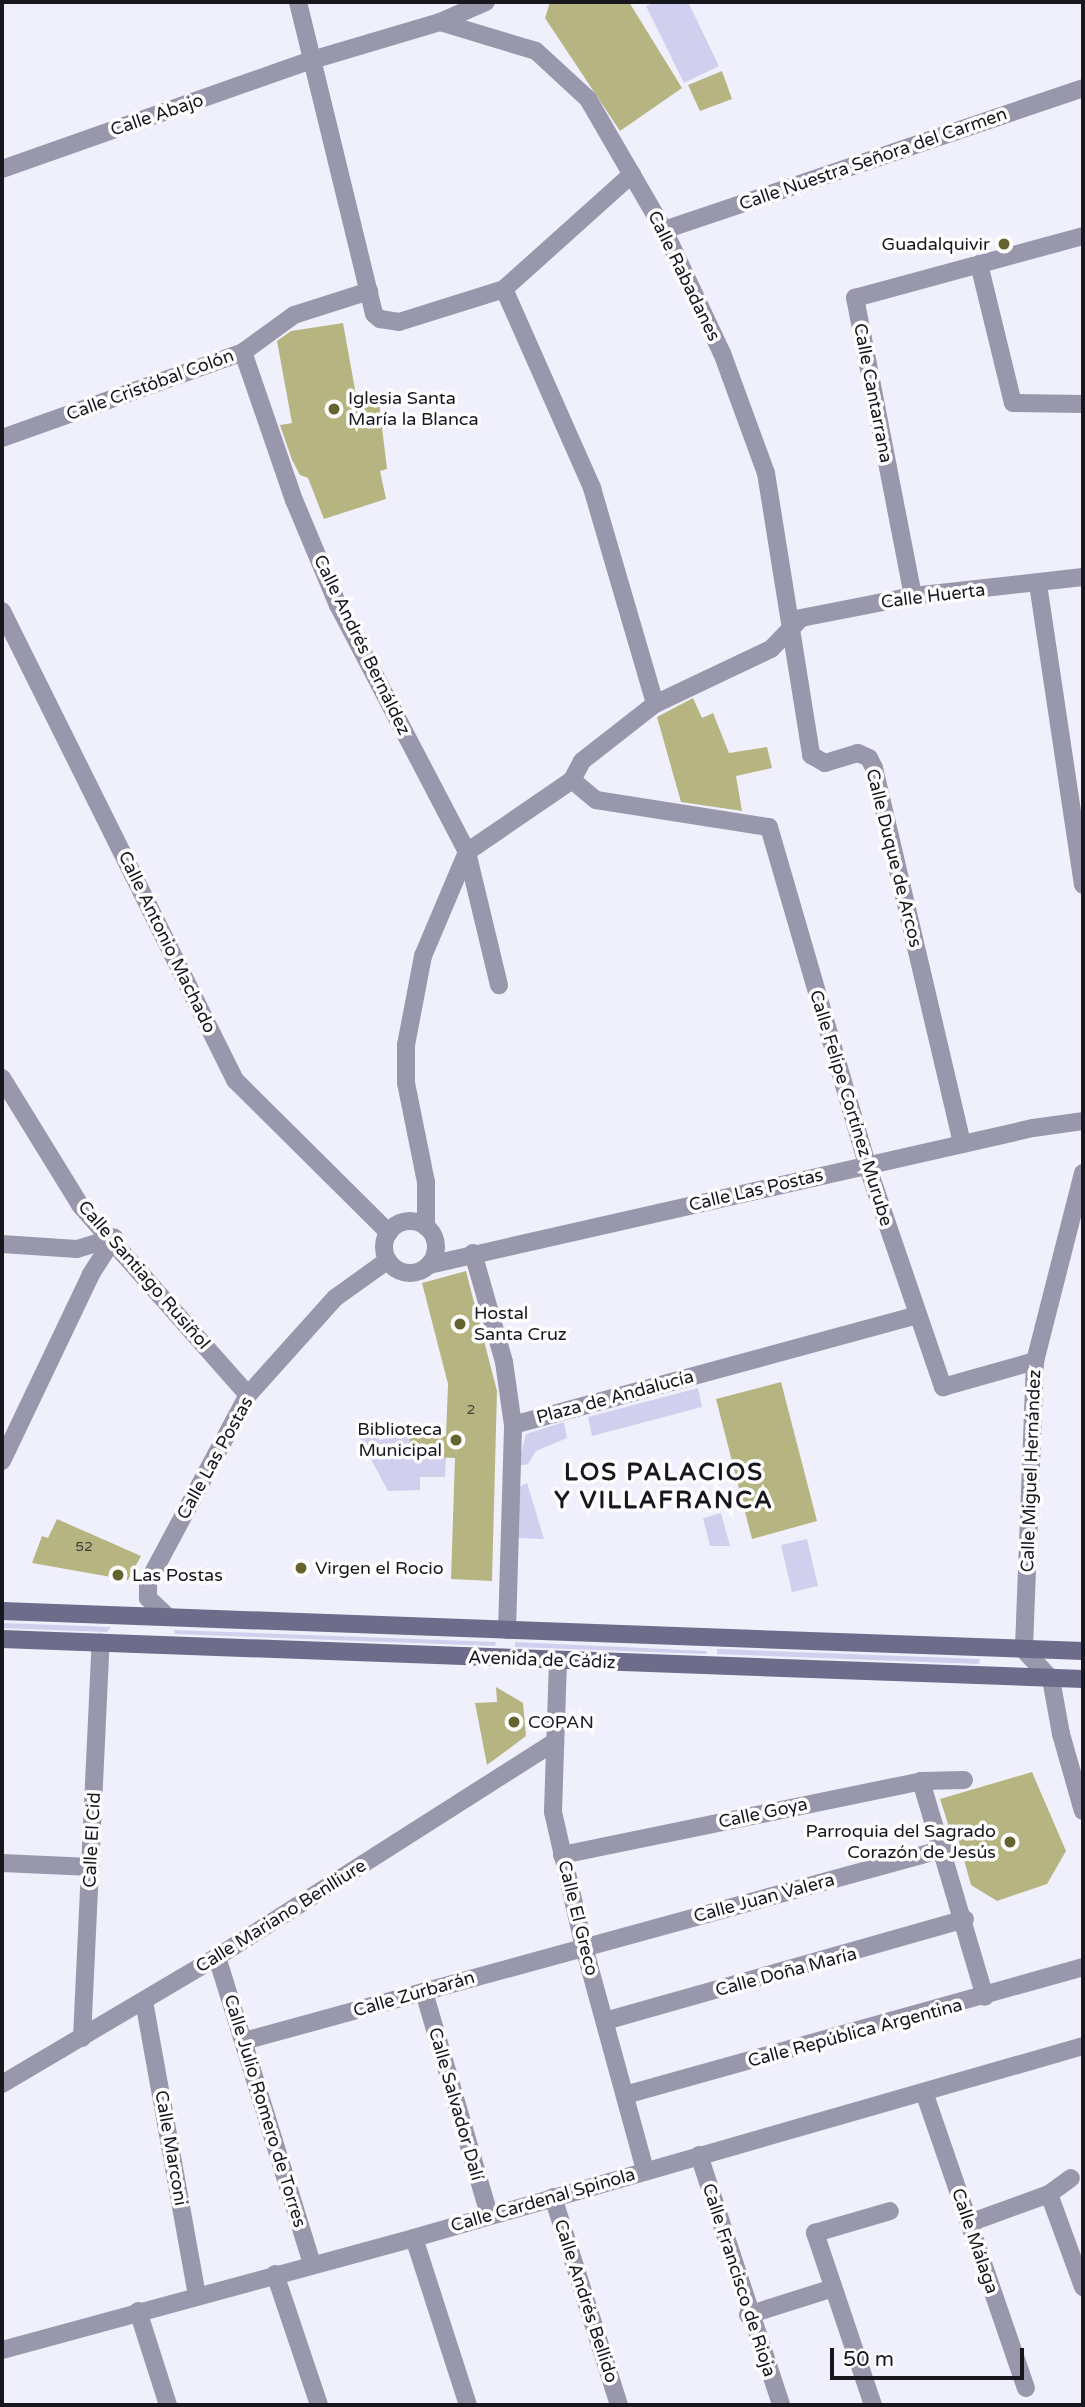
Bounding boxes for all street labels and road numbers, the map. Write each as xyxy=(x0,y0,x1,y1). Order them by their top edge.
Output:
street label: Calle Abajo xyxy=(108,89,206,141)
street label: Calle Nuestra Señora del Carmen xyxy=(736,103,1010,215)
street label: Calle Rabadanes xyxy=(643,207,725,345)
street label: Calle Cantarrana xyxy=(849,321,897,465)
street label: Calle Cristóbal Colón xyxy=(63,345,237,425)
street label: Calle Andrés Bernáldez xyxy=(309,551,415,739)
street label: Calle Huerta xyxy=(880,579,986,613)
street label: Calle Duque de Arcos xyxy=(861,766,927,950)
street label: Calle Antonio Machado xyxy=(114,847,220,1037)
street label: Calle Felipe Cortínez Murube xyxy=(805,987,897,1229)
street label: Calle Las Postas xyxy=(687,1164,825,1216)
street label: Calle Santiago Rusiñol xyxy=(73,1196,215,1354)
street label: Plaza de Andalucía xyxy=(534,1366,696,1428)
street label: Calle Miguel Hernández xyxy=(1017,1369,1045,1573)
street label: Calle Las Postas xyxy=(172,1393,258,1523)
street label: Avenida de Cádiz xyxy=(468,1647,616,1673)
street label: Calle El Cid xyxy=(79,1792,105,1888)
street label: Calle Goya xyxy=(716,1793,810,1833)
street label: Calle Mariano Benlliure xyxy=(192,1855,370,1977)
street label: Calle El Greco xyxy=(553,1858,603,1978)
street label: Calle Juan Valera xyxy=(691,1869,837,1927)
street label: Calle Doña María xyxy=(713,1943,859,2001)
street label: Calle Zurbarán xyxy=(351,1966,477,2022)
street label: Calle Julio Romero de Torres xyxy=(219,1992,311,2230)
street label: Calle República Argentina xyxy=(745,1994,965,2072)
street label: Calle Salvador Dalí xyxy=(424,2025,488,2183)
street label: Calle Marconi xyxy=(150,2089,192,2207)
street label: Calle Cardenal Spinola xyxy=(448,2163,638,2237)
street label: Calle Francisco de Rioja xyxy=(698,2181,780,2379)
street label: Calle Málaga xyxy=(947,2185,1003,2297)
street label: Calle Andrés Bellido xyxy=(549,2217,623,2385)

